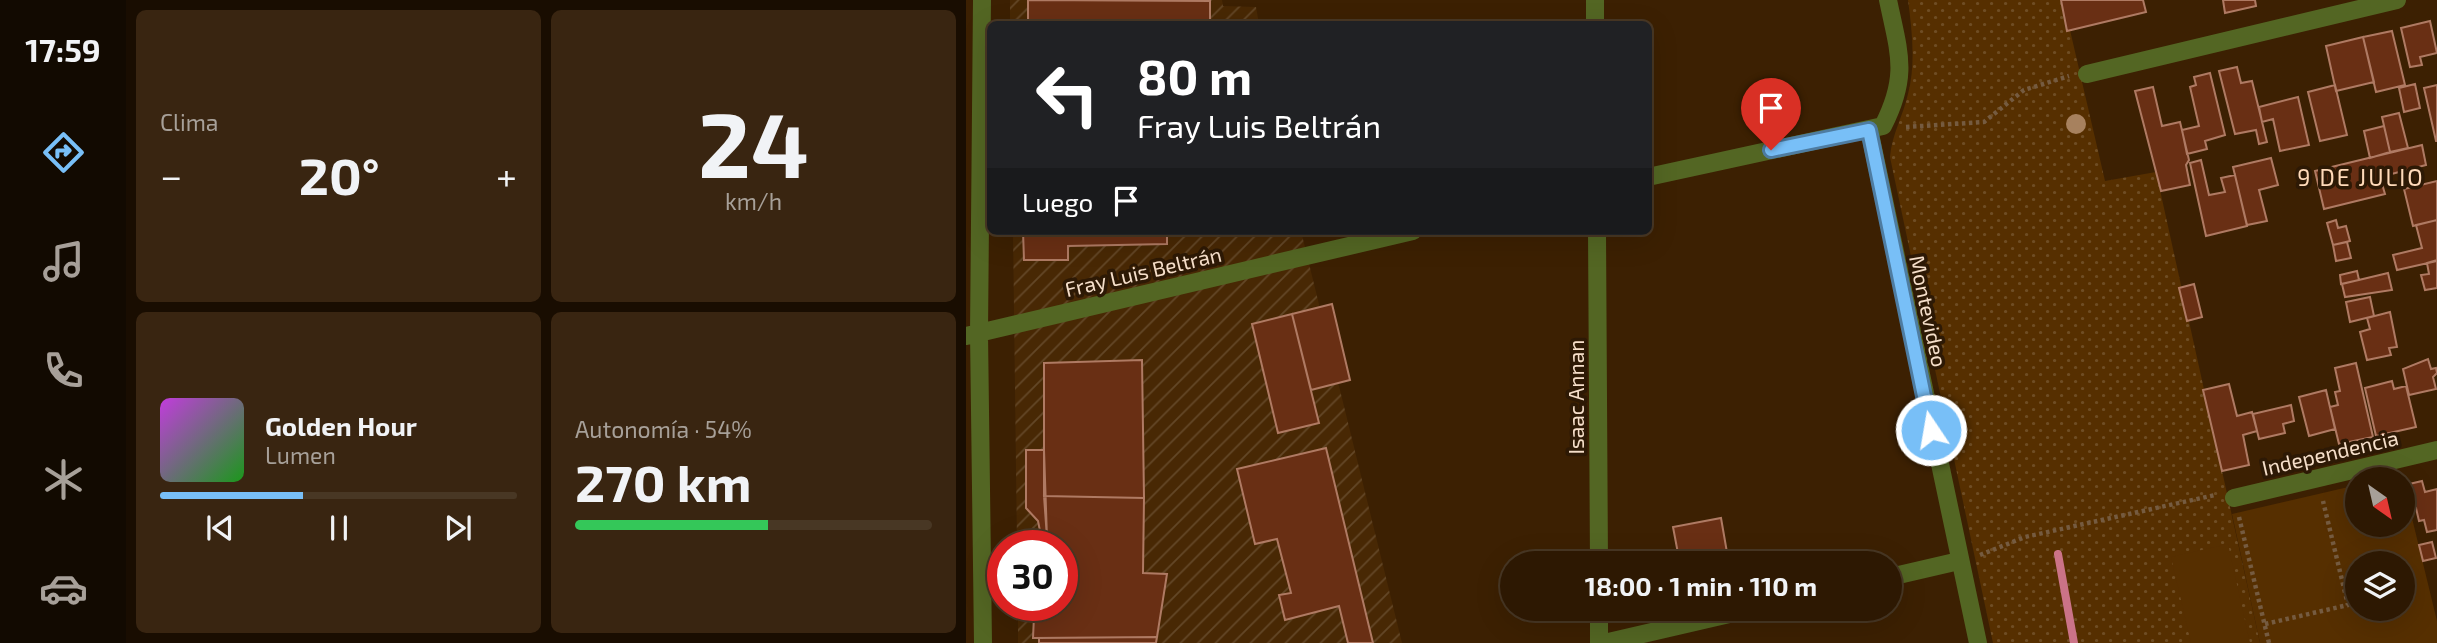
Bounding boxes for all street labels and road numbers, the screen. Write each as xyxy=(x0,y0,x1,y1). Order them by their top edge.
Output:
street label: Fray Luis Beltrán xyxy=(1062,241,1224,301)
street label: Montevideo xyxy=(1905,253,1953,369)
street label: Isaac Annan xyxy=(1563,340,1588,454)
street label: Independencia xyxy=(2259,424,2401,480)

